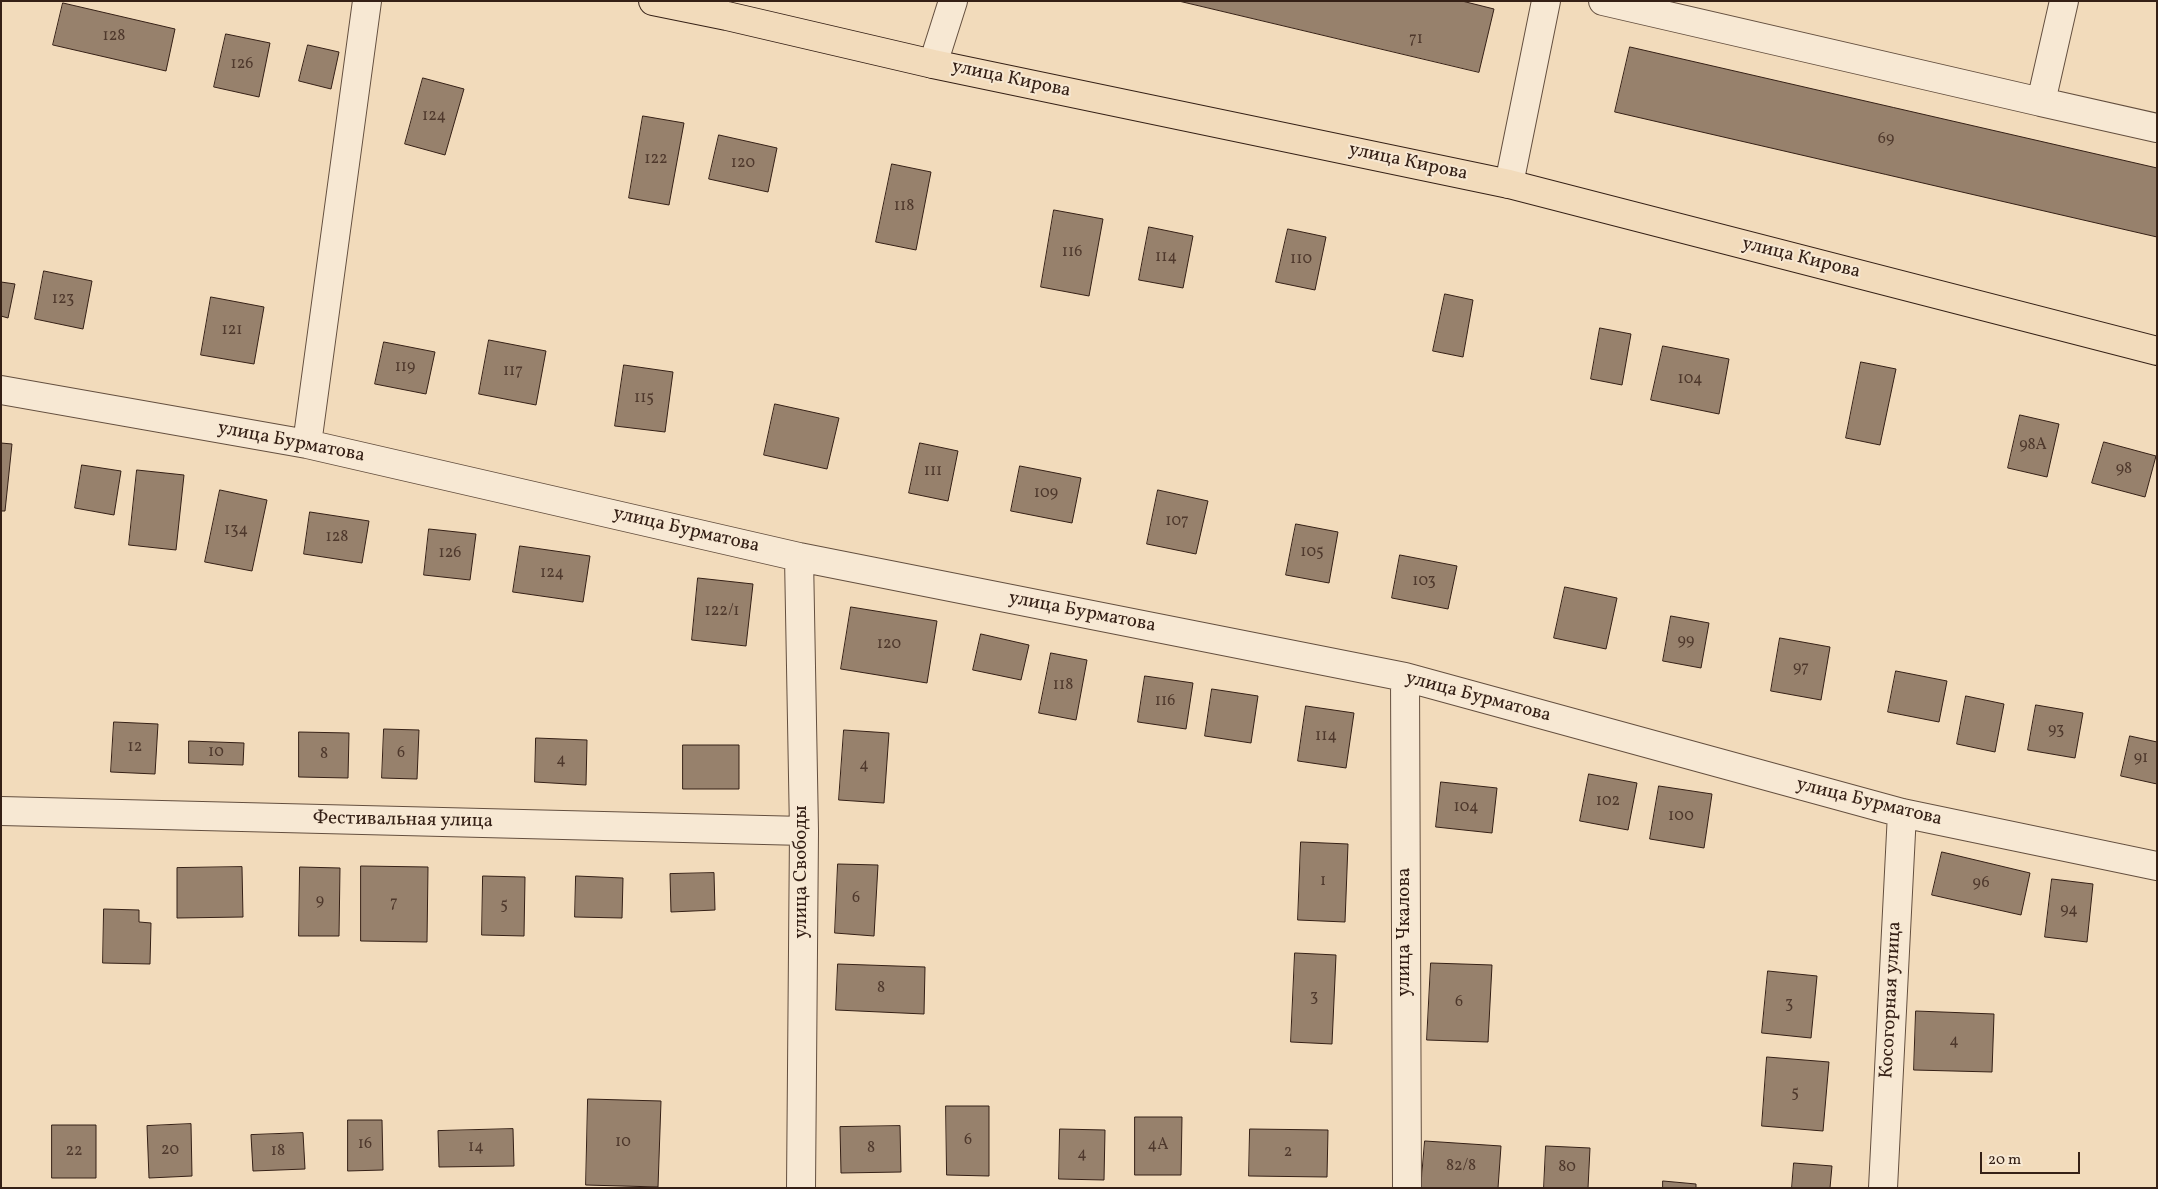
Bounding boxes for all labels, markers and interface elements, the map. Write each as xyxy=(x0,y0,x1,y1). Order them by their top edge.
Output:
house number: 128 xyxy=(103,27,125,47)
house number: 71 xyxy=(1409,30,1423,50)
house number: 126 xyxy=(231,55,253,75)
street label: улица Кирова xyxy=(949,56,1073,104)
house number: 124 xyxy=(422,107,446,127)
house number: 69 xyxy=(1878,130,1894,150)
street label: улица Кирова xyxy=(1346,139,1470,187)
house number: 122 xyxy=(644,150,668,170)
house number: 120 xyxy=(731,154,755,174)
house number: 118 xyxy=(894,197,914,217)
street label: улица Кирова xyxy=(1739,233,1863,285)
house number: 116 xyxy=(1062,243,1082,263)
house number: 114 xyxy=(1155,248,1177,268)
house number: 110 xyxy=(1290,250,1312,270)
house number: 123 xyxy=(52,290,74,310)
house number: 121 xyxy=(221,321,243,341)
house number: 119 xyxy=(395,358,415,378)
house number: 117 xyxy=(503,362,523,382)
house number: 104 xyxy=(1678,370,1702,390)
house number: 115 xyxy=(634,389,654,409)
street label: улица Бурматова xyxy=(215,418,367,468)
house number: 98А xyxy=(2019,436,2047,456)
house number: 98 xyxy=(2116,460,2132,480)
house number: 111 xyxy=(924,462,942,482)
house number: 109 xyxy=(1034,484,1058,504)
street label: улица Бурматова xyxy=(611,503,761,559)
house number: 107 xyxy=(1165,512,1189,532)
house number: 134 xyxy=(224,521,248,541)
house number: 128 xyxy=(326,528,348,548)
house number: 105 xyxy=(1300,543,1324,563)
house number: 126 xyxy=(439,544,461,564)
house number: 124 xyxy=(540,564,564,584)
house number: 103 xyxy=(1412,572,1436,592)
street label: улица Бурматова xyxy=(1006,588,1158,638)
house number: 122/1 xyxy=(705,602,739,622)
house number: 99 xyxy=(1678,632,1694,652)
house number: 120 xyxy=(877,635,901,655)
house number: 97 xyxy=(1793,659,1809,679)
street label: улица Бурматова xyxy=(1403,668,1553,728)
house number: 118 xyxy=(1053,676,1073,696)
house number: 116 xyxy=(1155,692,1175,712)
house number: 93 xyxy=(2048,721,2064,741)
house number: 114 xyxy=(1315,727,1337,747)
house number: 12 xyxy=(128,738,142,758)
house number: 10 xyxy=(208,743,224,763)
house number: 6 xyxy=(397,744,405,764)
house number: 8 xyxy=(320,745,328,765)
house number: 91 xyxy=(2134,749,2148,769)
house number: 4 xyxy=(556,751,566,771)
house number: 4 xyxy=(859,756,869,776)
street label: улица Бурматова xyxy=(1794,774,1944,832)
house number: 102 xyxy=(1596,792,1620,812)
house number: 104 xyxy=(1454,798,1478,818)
street label: улица Свободы xyxy=(792,805,814,939)
house number: 100 xyxy=(1668,807,1694,827)
street label: Фестивальная улица xyxy=(313,808,493,834)
street label: улица Чкалова xyxy=(1395,867,1417,997)
house number: 1 xyxy=(1320,872,1326,892)
house number: 96 xyxy=(1972,874,1990,894)
house number: 6 xyxy=(852,889,860,909)
house number: 9 xyxy=(316,892,324,912)
house number: 7 xyxy=(390,894,398,914)
house number: 5 xyxy=(500,896,508,916)
house number: 94 xyxy=(2060,901,2078,921)
street label: Косогорная улица xyxy=(1876,921,1908,1079)
house number: 8 xyxy=(877,979,885,999)
house number: 3 xyxy=(1310,988,1318,1008)
house number: 6 xyxy=(1455,993,1463,1013)
house number: 3 xyxy=(1785,995,1793,1015)
house number: 4 xyxy=(1949,1032,1959,1052)
house number: 5 xyxy=(1791,1084,1799,1104)
house number: 6 xyxy=(964,1131,972,1151)
house number: 10 xyxy=(615,1133,631,1153)
house number: 16 xyxy=(358,1135,372,1155)
house number: 4А xyxy=(1148,1136,1168,1156)
house number: 14 xyxy=(468,1138,484,1158)
house number: 8 xyxy=(867,1139,875,1159)
house number: 20 xyxy=(161,1141,179,1161)
house number: 22 xyxy=(65,1142,83,1162)
house number: 18 xyxy=(271,1142,285,1162)
scale bar xyxy=(1983,1142,2083,1174)
house number: 2 xyxy=(1284,1143,1292,1163)
house number: 4 xyxy=(1077,1145,1087,1165)
text: 20 m xyxy=(1988,1150,2021,1171)
house number: 82/8 xyxy=(1446,1157,1476,1177)
house number: 80 xyxy=(1558,1158,1576,1178)

